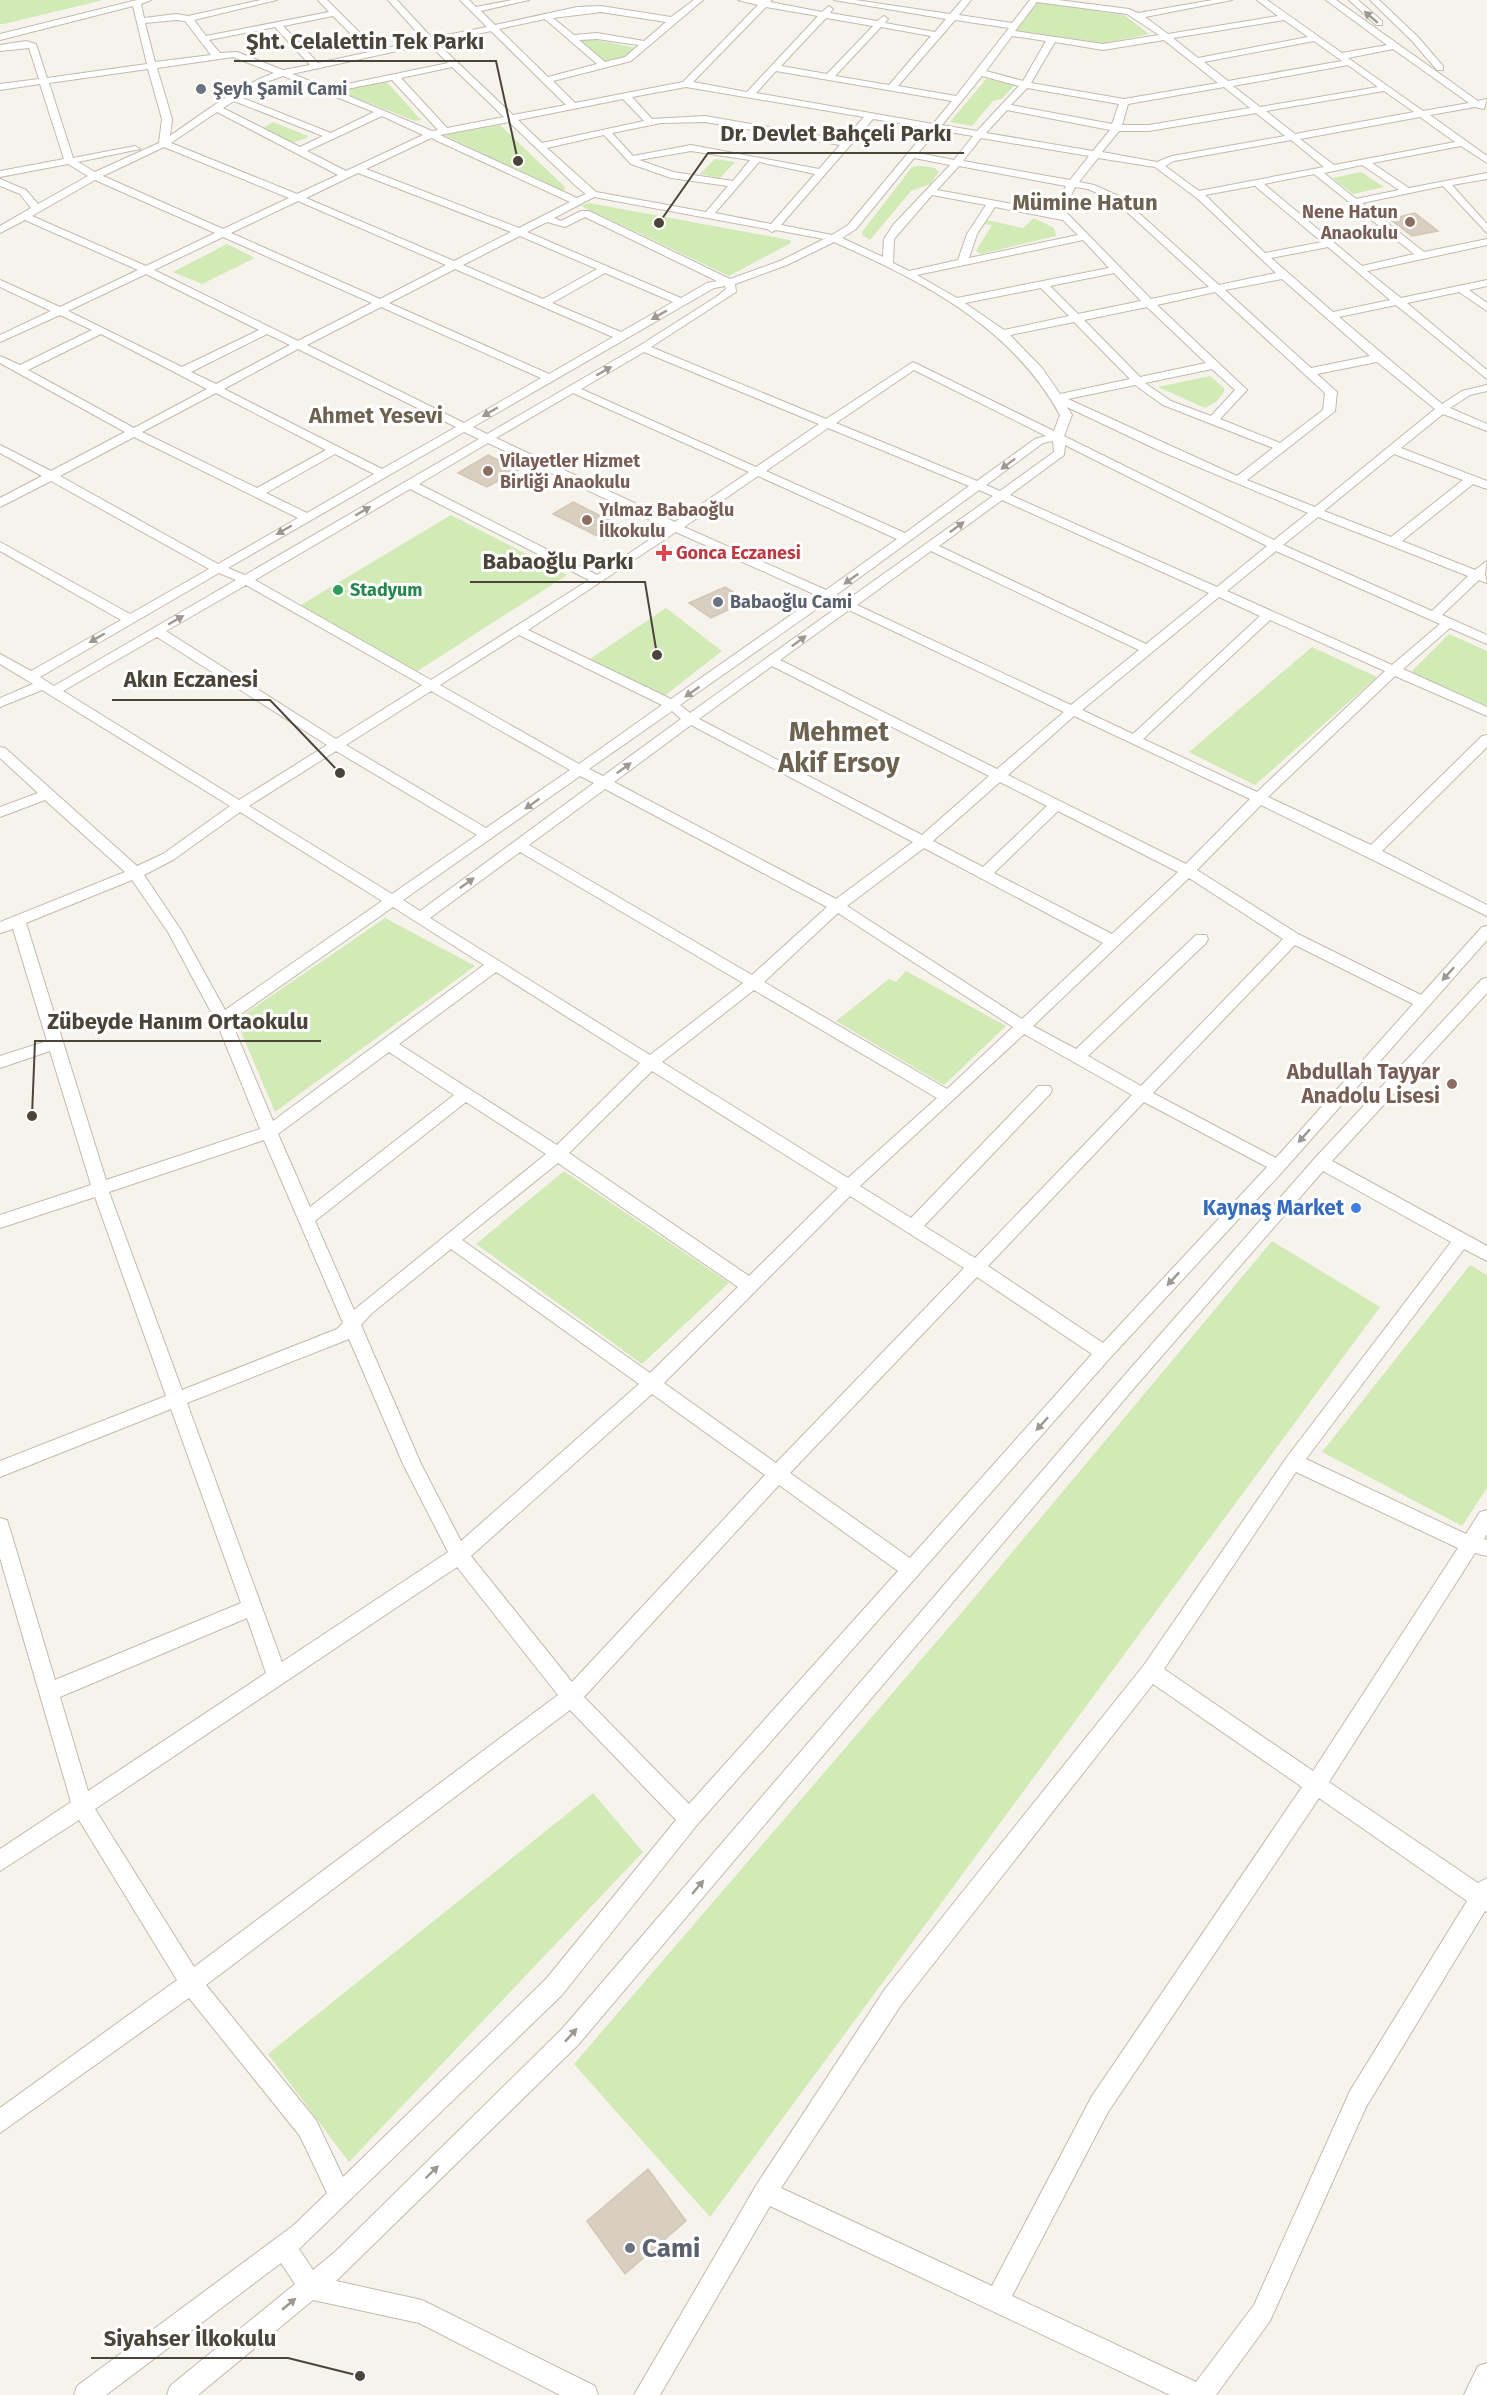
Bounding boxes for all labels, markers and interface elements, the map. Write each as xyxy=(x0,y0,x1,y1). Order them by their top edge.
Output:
one-way arrow xyxy=(1364,10,1379,24)
callout: Şht. Celalettin Tek Parkı xyxy=(234,21,496,61)
text: Şht. Celalettin Tek Parkı xyxy=(246,28,484,55)
place label: Şeyh Şamil Cami xyxy=(213,78,347,100)
marker: Şeyh Şamil Cami xyxy=(194,82,208,96)
callout: Dr. Devlet Bahçeli Parkı xyxy=(708,113,964,153)
text: Dr. Devlet Bahçeli Parkı xyxy=(720,120,952,147)
district label: Mümine Hatun xyxy=(1012,189,1158,216)
place label: Nene Hatun Anaokulu xyxy=(1302,201,1398,244)
marker: Nene Hatun Anaokulu xyxy=(1403,215,1417,229)
one-way arrow xyxy=(651,309,667,320)
one-way arrow xyxy=(596,365,612,376)
district label: Ahmet Yesevi xyxy=(308,402,443,429)
one-way arrow xyxy=(482,406,498,417)
place label: Vilayetler Hizmet Birliği Anaokulu xyxy=(499,450,641,493)
one-way arrow xyxy=(1000,457,1016,470)
marker: Vilayetler Hizmet Birliği Anaokulu xyxy=(481,464,495,478)
place label: Yılmaz Babaoğlu İlkokulu xyxy=(598,499,734,542)
one-way arrow xyxy=(355,506,371,517)
marker: Yılmaz Babaoğlu İlkokulu xyxy=(580,513,594,527)
one-way arrow xyxy=(949,521,965,533)
one-way arrow xyxy=(276,524,292,535)
callout: Babaoğlu Parkı xyxy=(470,542,645,582)
place label: Gonca Eczanesi xyxy=(676,542,801,564)
marker: Gonca Eczanesi xyxy=(657,546,671,560)
text: Babaoğlu Parkı xyxy=(482,548,634,575)
one-way arrow xyxy=(843,573,859,585)
place label: Stadyum xyxy=(350,579,423,601)
marker: Stadyum xyxy=(331,583,345,597)
place label: Babaoğlu Cami xyxy=(730,591,852,613)
marker: Babaoğlu Cami xyxy=(711,595,725,609)
one-way arrow xyxy=(168,615,185,625)
one-way arrow xyxy=(89,632,105,643)
one-way arrow xyxy=(790,635,806,647)
callout: Akın Eczanesi xyxy=(112,660,270,700)
text: Akın Eczanesi xyxy=(123,666,258,693)
one-way arrow xyxy=(684,686,700,698)
district label: Mehmet Akif Ersoy xyxy=(777,716,901,779)
one-way arrow xyxy=(616,761,632,774)
one-way arrow xyxy=(524,798,540,809)
one-way arrow xyxy=(459,877,475,889)
one-way arrow xyxy=(1441,967,1455,981)
callout: Zübeyde Hanım Ortaokulu xyxy=(35,1001,321,1041)
text: Zübeyde Hanım Ortaokulu xyxy=(47,1008,309,1035)
place label: Abdullah Tayyar Anadolu Lisesi xyxy=(1286,1059,1441,1109)
marker: Abdullah Tayyar Anadolu Lisesi xyxy=(1445,1077,1459,1091)
one-way arrow xyxy=(1298,1128,1311,1143)
place label: Kaynaş Market xyxy=(1203,1195,1345,1221)
marker: Kaynaş Market xyxy=(1349,1201,1363,1215)
one-way arrow xyxy=(1166,1272,1180,1286)
one-way arrow xyxy=(1035,1416,1048,1432)
one-way arrow xyxy=(691,1879,704,1895)
one-way arrow xyxy=(564,2028,578,2043)
one-way arrow xyxy=(424,2166,438,2180)
place label: Cami xyxy=(642,2233,700,2264)
marker: Cami xyxy=(623,2241,637,2255)
one-way arrow xyxy=(281,2298,297,2311)
callout: Siyahser İlkokulu xyxy=(91,2318,288,2358)
text: Siyahser İlkokulu xyxy=(104,2325,276,2352)

